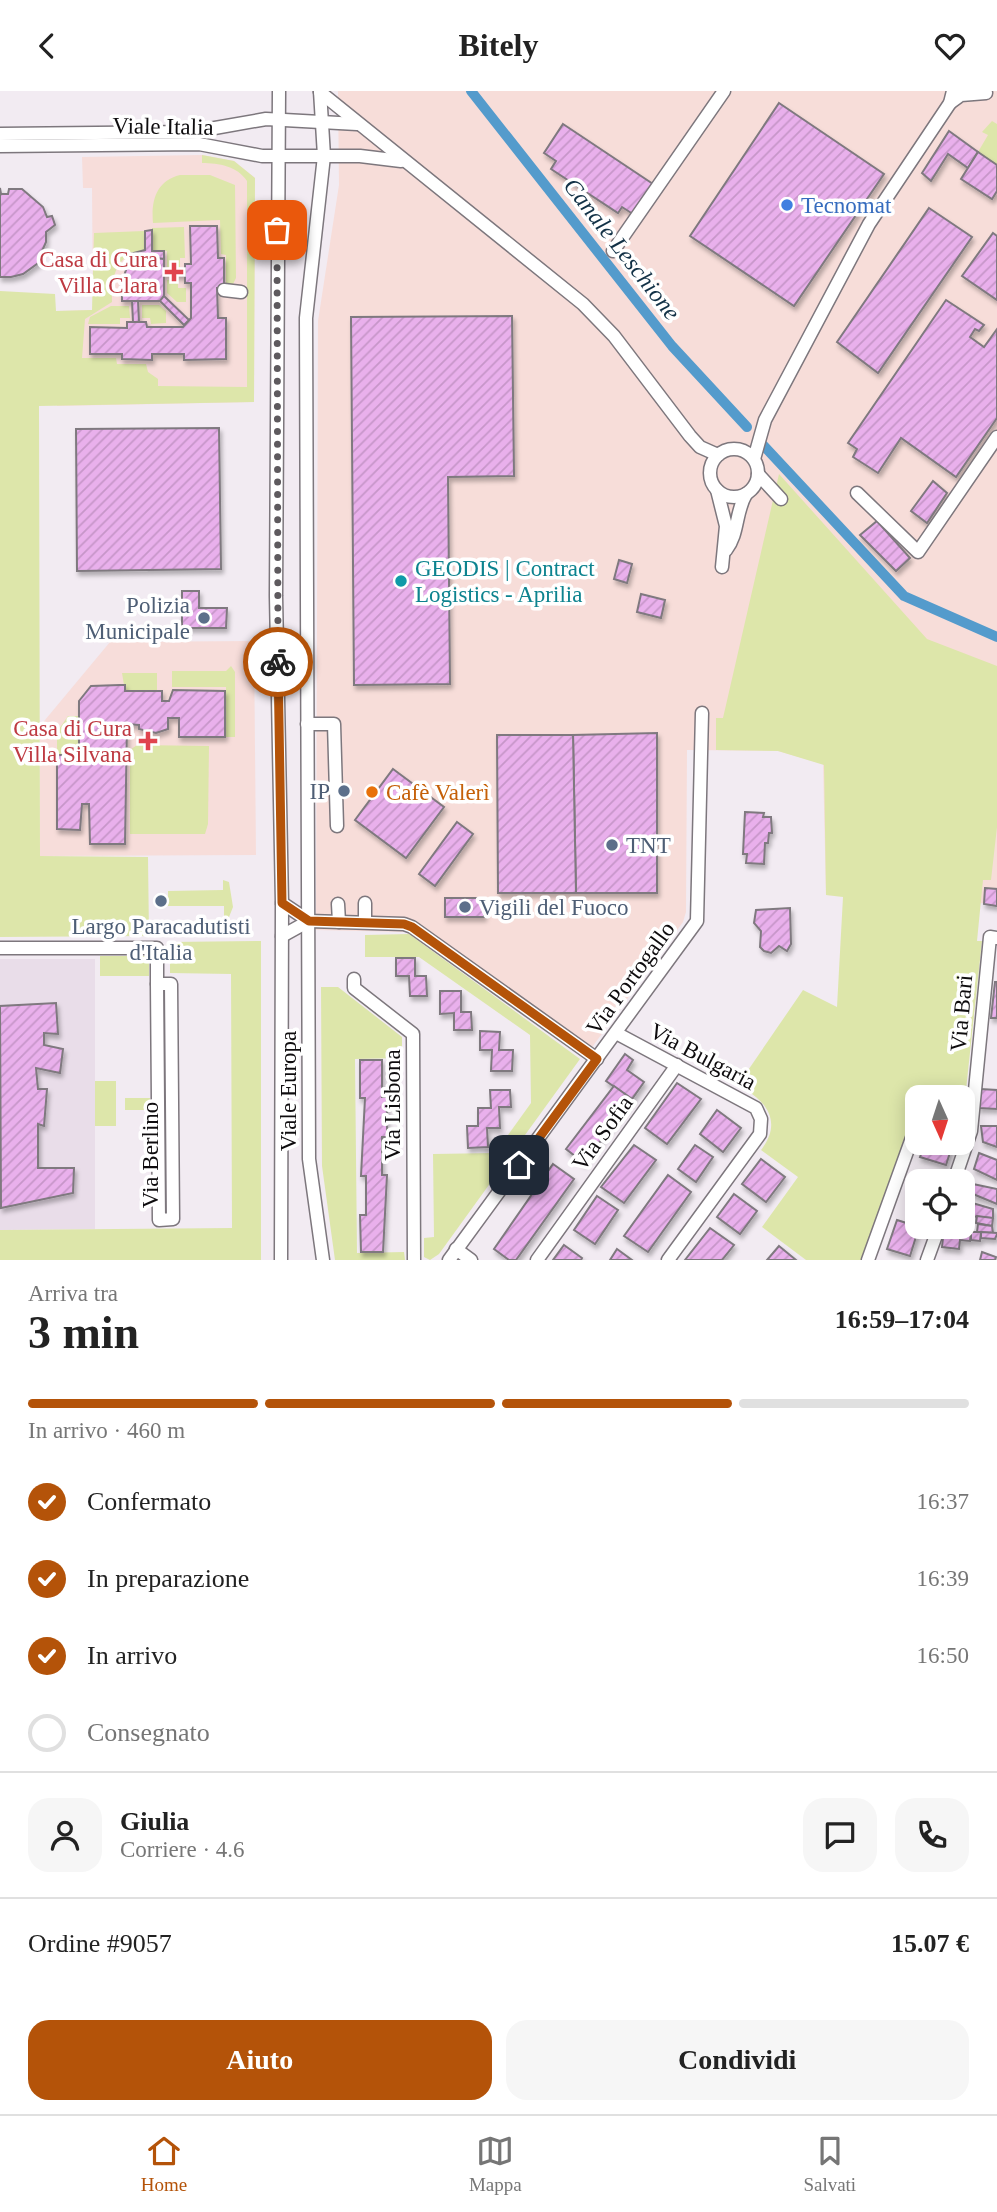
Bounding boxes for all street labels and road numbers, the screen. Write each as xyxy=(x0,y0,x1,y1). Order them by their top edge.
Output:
street label: Viale Italia xyxy=(112,113,214,140)
street label: Via Portogallo xyxy=(581,917,680,1040)
street label: Via Bari xyxy=(946,974,977,1053)
street label: Via Bulgaria xyxy=(645,1018,760,1095)
street label: Viale Europa xyxy=(276,1031,301,1151)
street label: Via Lisbona xyxy=(380,1049,405,1161)
street label: Via Sofia xyxy=(567,1091,638,1175)
street label: Via Berlino xyxy=(138,1102,163,1208)

